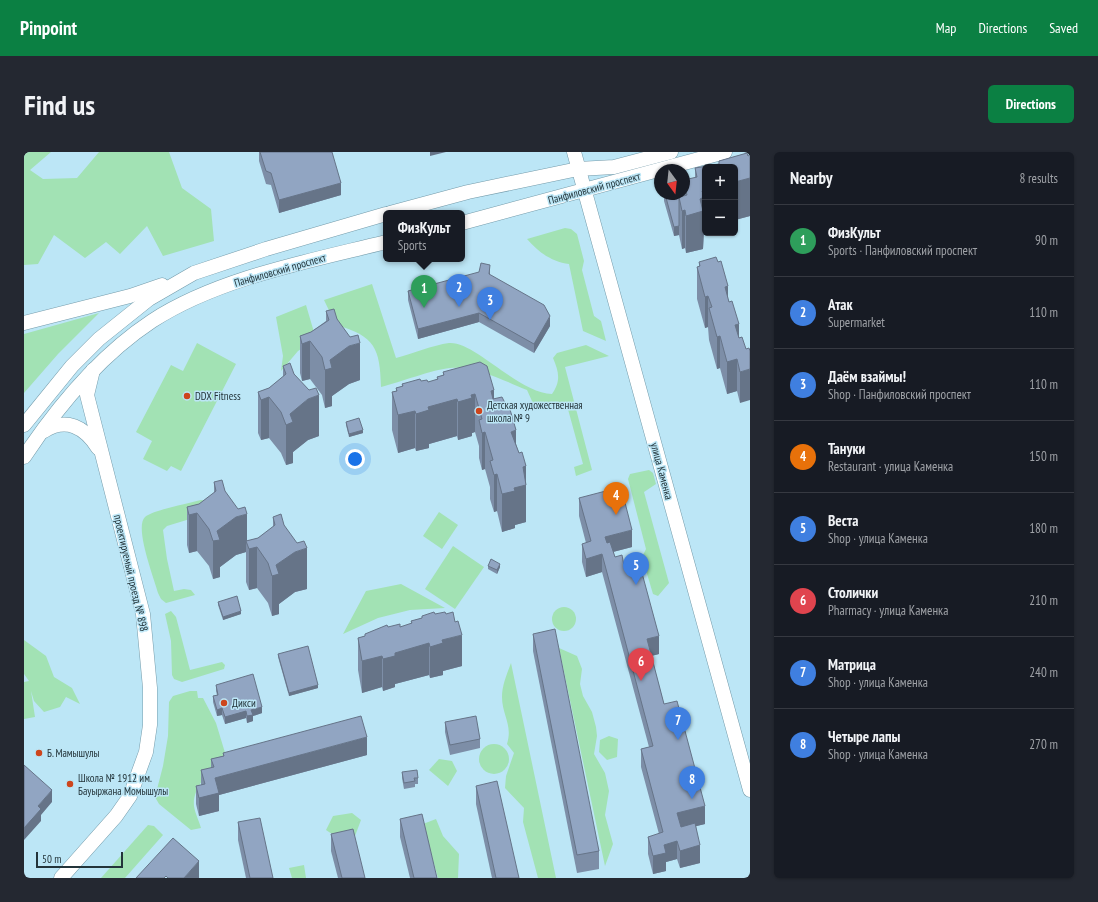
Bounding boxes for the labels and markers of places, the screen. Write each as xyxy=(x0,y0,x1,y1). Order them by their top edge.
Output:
pin: 2 xyxy=(446,274,472,307)
pin: 1 xyxy=(411,275,437,308)
pin: 3 xyxy=(477,287,503,320)
place label: DDX Fitness xyxy=(195,389,241,403)
marker: DDX Fitness xyxy=(182,391,192,401)
place label: Детская художественная школа № 9 xyxy=(487,398,583,425)
marker: Детская художественная школа № 9 xyxy=(474,406,484,416)
pin: 4 xyxy=(603,482,629,515)
pin: 5 xyxy=(623,552,649,585)
pin: 6 xyxy=(628,648,654,681)
place label: Дикси xyxy=(232,696,256,710)
marker: Дикси xyxy=(219,698,229,708)
pin: 7 xyxy=(665,707,691,740)
place label: Б. Мамышулы xyxy=(47,746,100,760)
marker: Б. Мамышулы xyxy=(34,748,44,758)
pin: 8 xyxy=(679,766,705,799)
place label: Школа № 1912 им. Бауыржана Момышулы xyxy=(78,771,168,798)
marker: Школа № 1912 им. Бауыржана Момышулы xyxy=(65,779,75,789)

